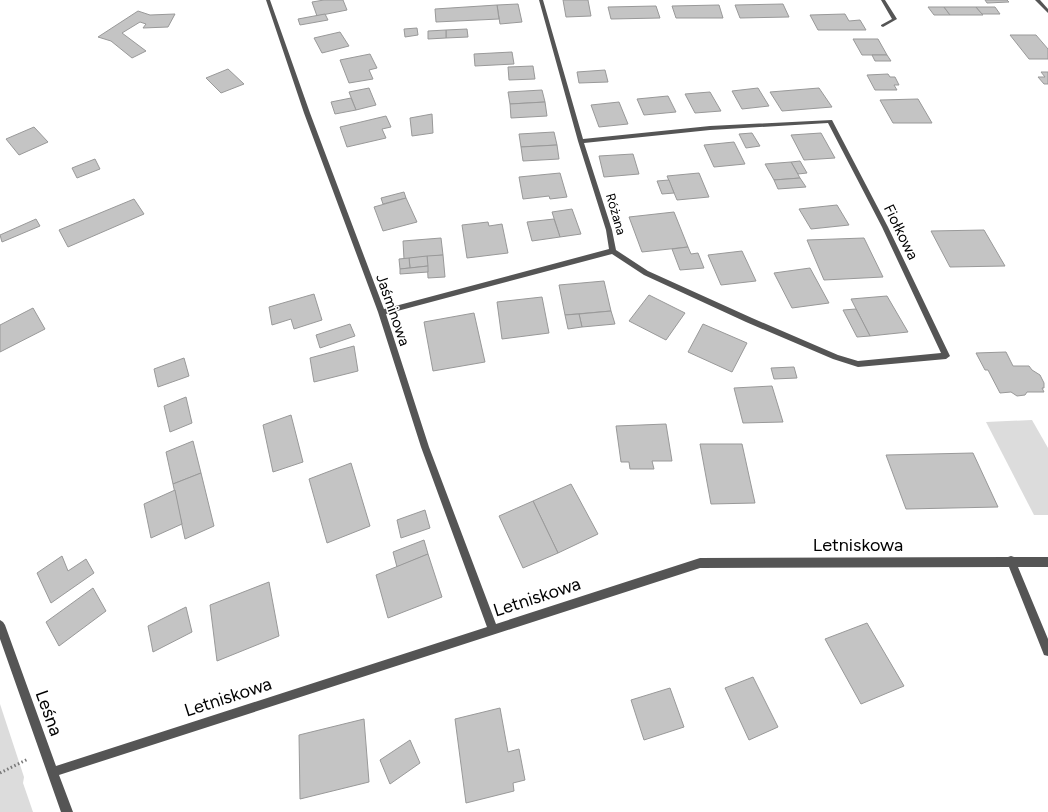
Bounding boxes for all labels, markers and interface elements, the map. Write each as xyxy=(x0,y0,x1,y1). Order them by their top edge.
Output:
street label: Różana xyxy=(603,191,629,237)
street label: Fiołkowa xyxy=(880,201,922,263)
street label: Jaśminowa xyxy=(372,272,414,348)
street label: Letniskowa xyxy=(813,534,903,556)
street label: Letniskowa xyxy=(491,573,583,621)
street label: Letniskowa xyxy=(182,673,274,721)
street label: Leśna xyxy=(31,687,67,739)

